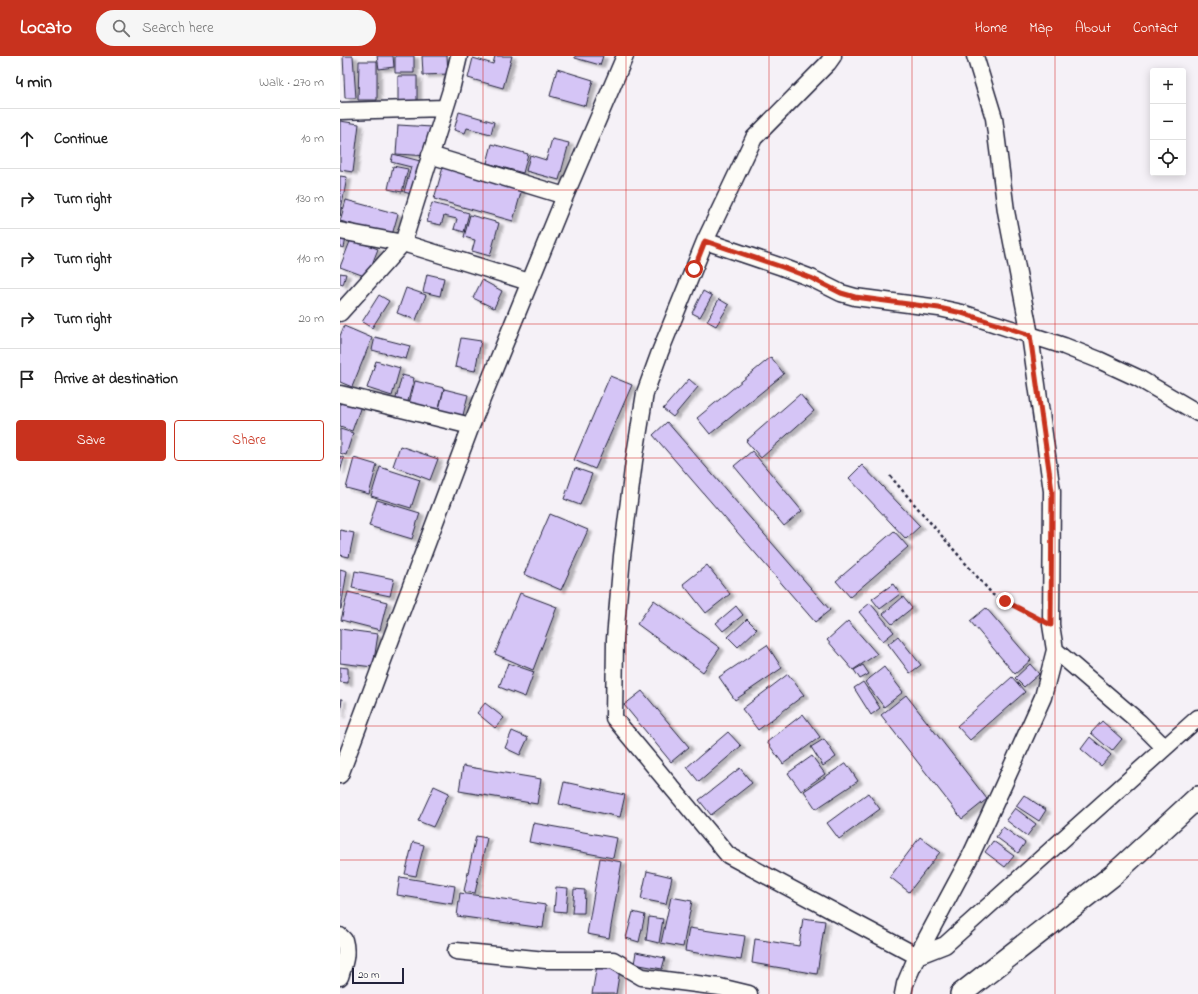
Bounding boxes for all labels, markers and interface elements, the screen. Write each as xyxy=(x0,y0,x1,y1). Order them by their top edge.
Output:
search box xyxy=(96,10,376,46)
text: Locato xyxy=(20,15,72,42)
icon: search xyxy=(110,17,132,39)
text: Search here xyxy=(142,17,214,39)
text: Home xyxy=(975,18,1007,39)
text: Map xyxy=(1029,18,1053,39)
text: About xyxy=(1075,18,1111,39)
text: Contact xyxy=(1133,18,1178,39)
map controls xyxy=(1150,68,1186,176)
button: + xyxy=(1150,68,1186,104)
text: 4 min xyxy=(16,70,52,95)
text: Walk · 270 m xyxy=(259,73,324,92)
button: − xyxy=(1150,104,1186,140)
icon: ahead xyxy=(16,128,38,150)
text: Continue xyxy=(54,128,108,150)
text: 10 m xyxy=(301,129,324,148)
button: locate xyxy=(1150,140,1186,176)
icon: right xyxy=(16,188,38,210)
text: Turn right xyxy=(54,188,112,210)
text: 130 m xyxy=(296,189,324,208)
icon: right xyxy=(16,248,38,270)
text: Turn right xyxy=(54,248,112,270)
text: 110 m xyxy=(297,249,324,268)
route start xyxy=(685,260,703,278)
icon: right xyxy=(16,308,38,330)
text: Turn right xyxy=(54,308,112,330)
text: 20 m xyxy=(299,309,324,328)
icon: arrive xyxy=(16,368,38,390)
text: Arrive at destination xyxy=(54,368,178,390)
button: Save xyxy=(16,420,166,461)
button: Share xyxy=(174,420,324,461)
route end xyxy=(996,592,1014,610)
scale bar xyxy=(352,966,404,985)
text: 20 m xyxy=(358,967,380,983)

